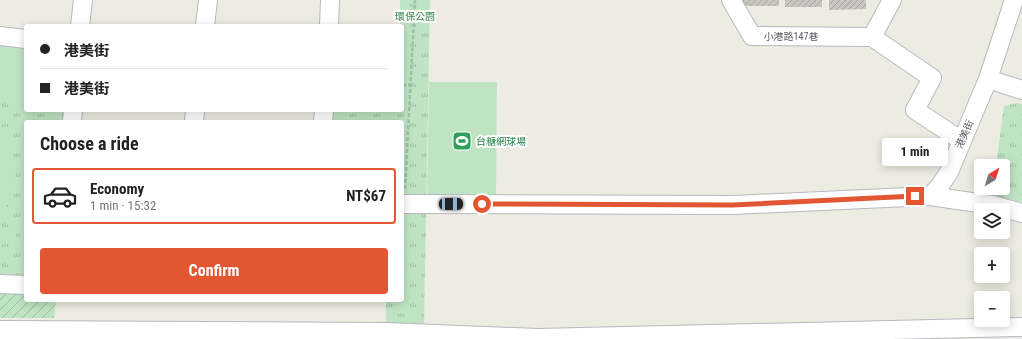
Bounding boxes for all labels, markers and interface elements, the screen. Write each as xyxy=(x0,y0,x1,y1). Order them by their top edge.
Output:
park label: 環保公園 xyxy=(395,11,435,22)
street label: 小港路147巷 xyxy=(764,31,818,42)
text: 港美街 xyxy=(64,42,109,60)
text: 港美街 xyxy=(64,80,109,98)
street label: 港美街 xyxy=(954,118,975,150)
sports icon: 台糖網球場 xyxy=(451,130,473,152)
text: Choose a ride xyxy=(40,133,139,154)
place label: 台糖網球場 xyxy=(476,136,526,147)
callout: 1 min xyxy=(882,138,948,166)
text: 1 min xyxy=(901,144,929,159)
north arrow xyxy=(974,159,1010,195)
map controls xyxy=(974,159,1010,327)
icon: car xyxy=(42,178,78,214)
text: Economy xyxy=(90,180,144,198)
text: NT$67 xyxy=(346,187,386,205)
route end xyxy=(906,187,924,205)
route start xyxy=(473,195,491,213)
text: 1 min · 15:32 xyxy=(90,198,156,213)
car xyxy=(439,198,463,210)
button: layers xyxy=(974,203,1010,239)
button: + xyxy=(974,247,1010,283)
button: Confirm xyxy=(40,248,388,294)
button: − xyxy=(974,291,1010,327)

